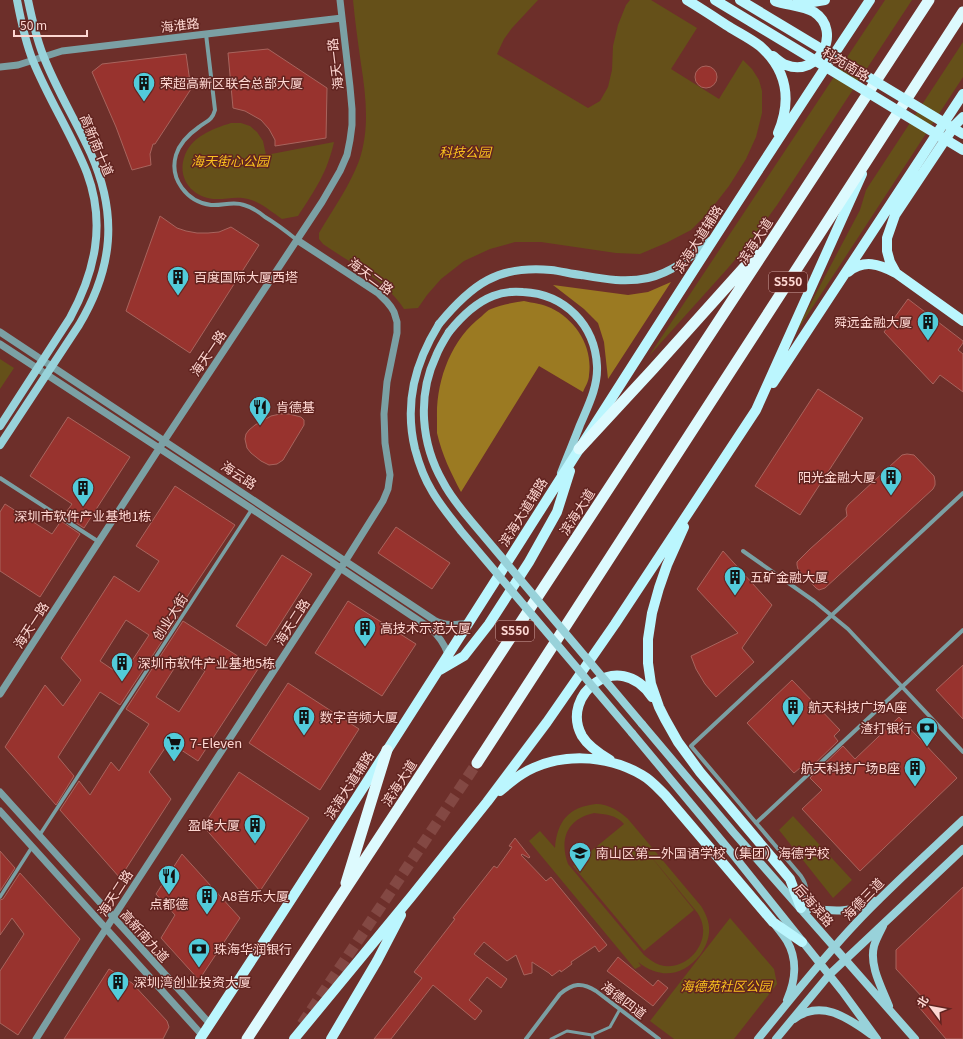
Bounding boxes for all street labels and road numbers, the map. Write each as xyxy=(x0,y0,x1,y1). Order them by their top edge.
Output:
street label: 海淮路 xyxy=(159,13,200,36)
street label: 海天一路 xyxy=(322,37,347,91)
street label: 科苑南路 xyxy=(819,42,873,85)
street label: 高新南十道 xyxy=(76,111,119,178)
street label: 滨海大道辅路 xyxy=(668,201,727,277)
street label: 滨海大道 xyxy=(732,214,777,268)
street label: 海天二路 xyxy=(345,253,398,299)
road number: S550 xyxy=(769,272,807,292)
street label: 海天一路 xyxy=(185,326,230,380)
street label: 海云路 xyxy=(218,456,261,493)
street label: 滨海大道辅路 xyxy=(494,474,551,550)
street label: 滨海大道 xyxy=(554,485,599,539)
street label: 创业大街 xyxy=(147,590,192,644)
street label: 海天二路 xyxy=(269,595,314,649)
street label: 海天一路 xyxy=(8,598,53,652)
road number: S550 xyxy=(496,621,534,641)
street label: 滨海大道辅路 xyxy=(319,747,378,823)
street label: 滨海大道 xyxy=(376,756,421,810)
street label: 海天二路 xyxy=(92,866,137,920)
street label: 海德三道 xyxy=(838,873,888,924)
street label: 后海滨路 xyxy=(790,879,839,931)
street label: 高新南九道 xyxy=(117,905,174,966)
street label: 海德四道 xyxy=(598,976,651,1023)

